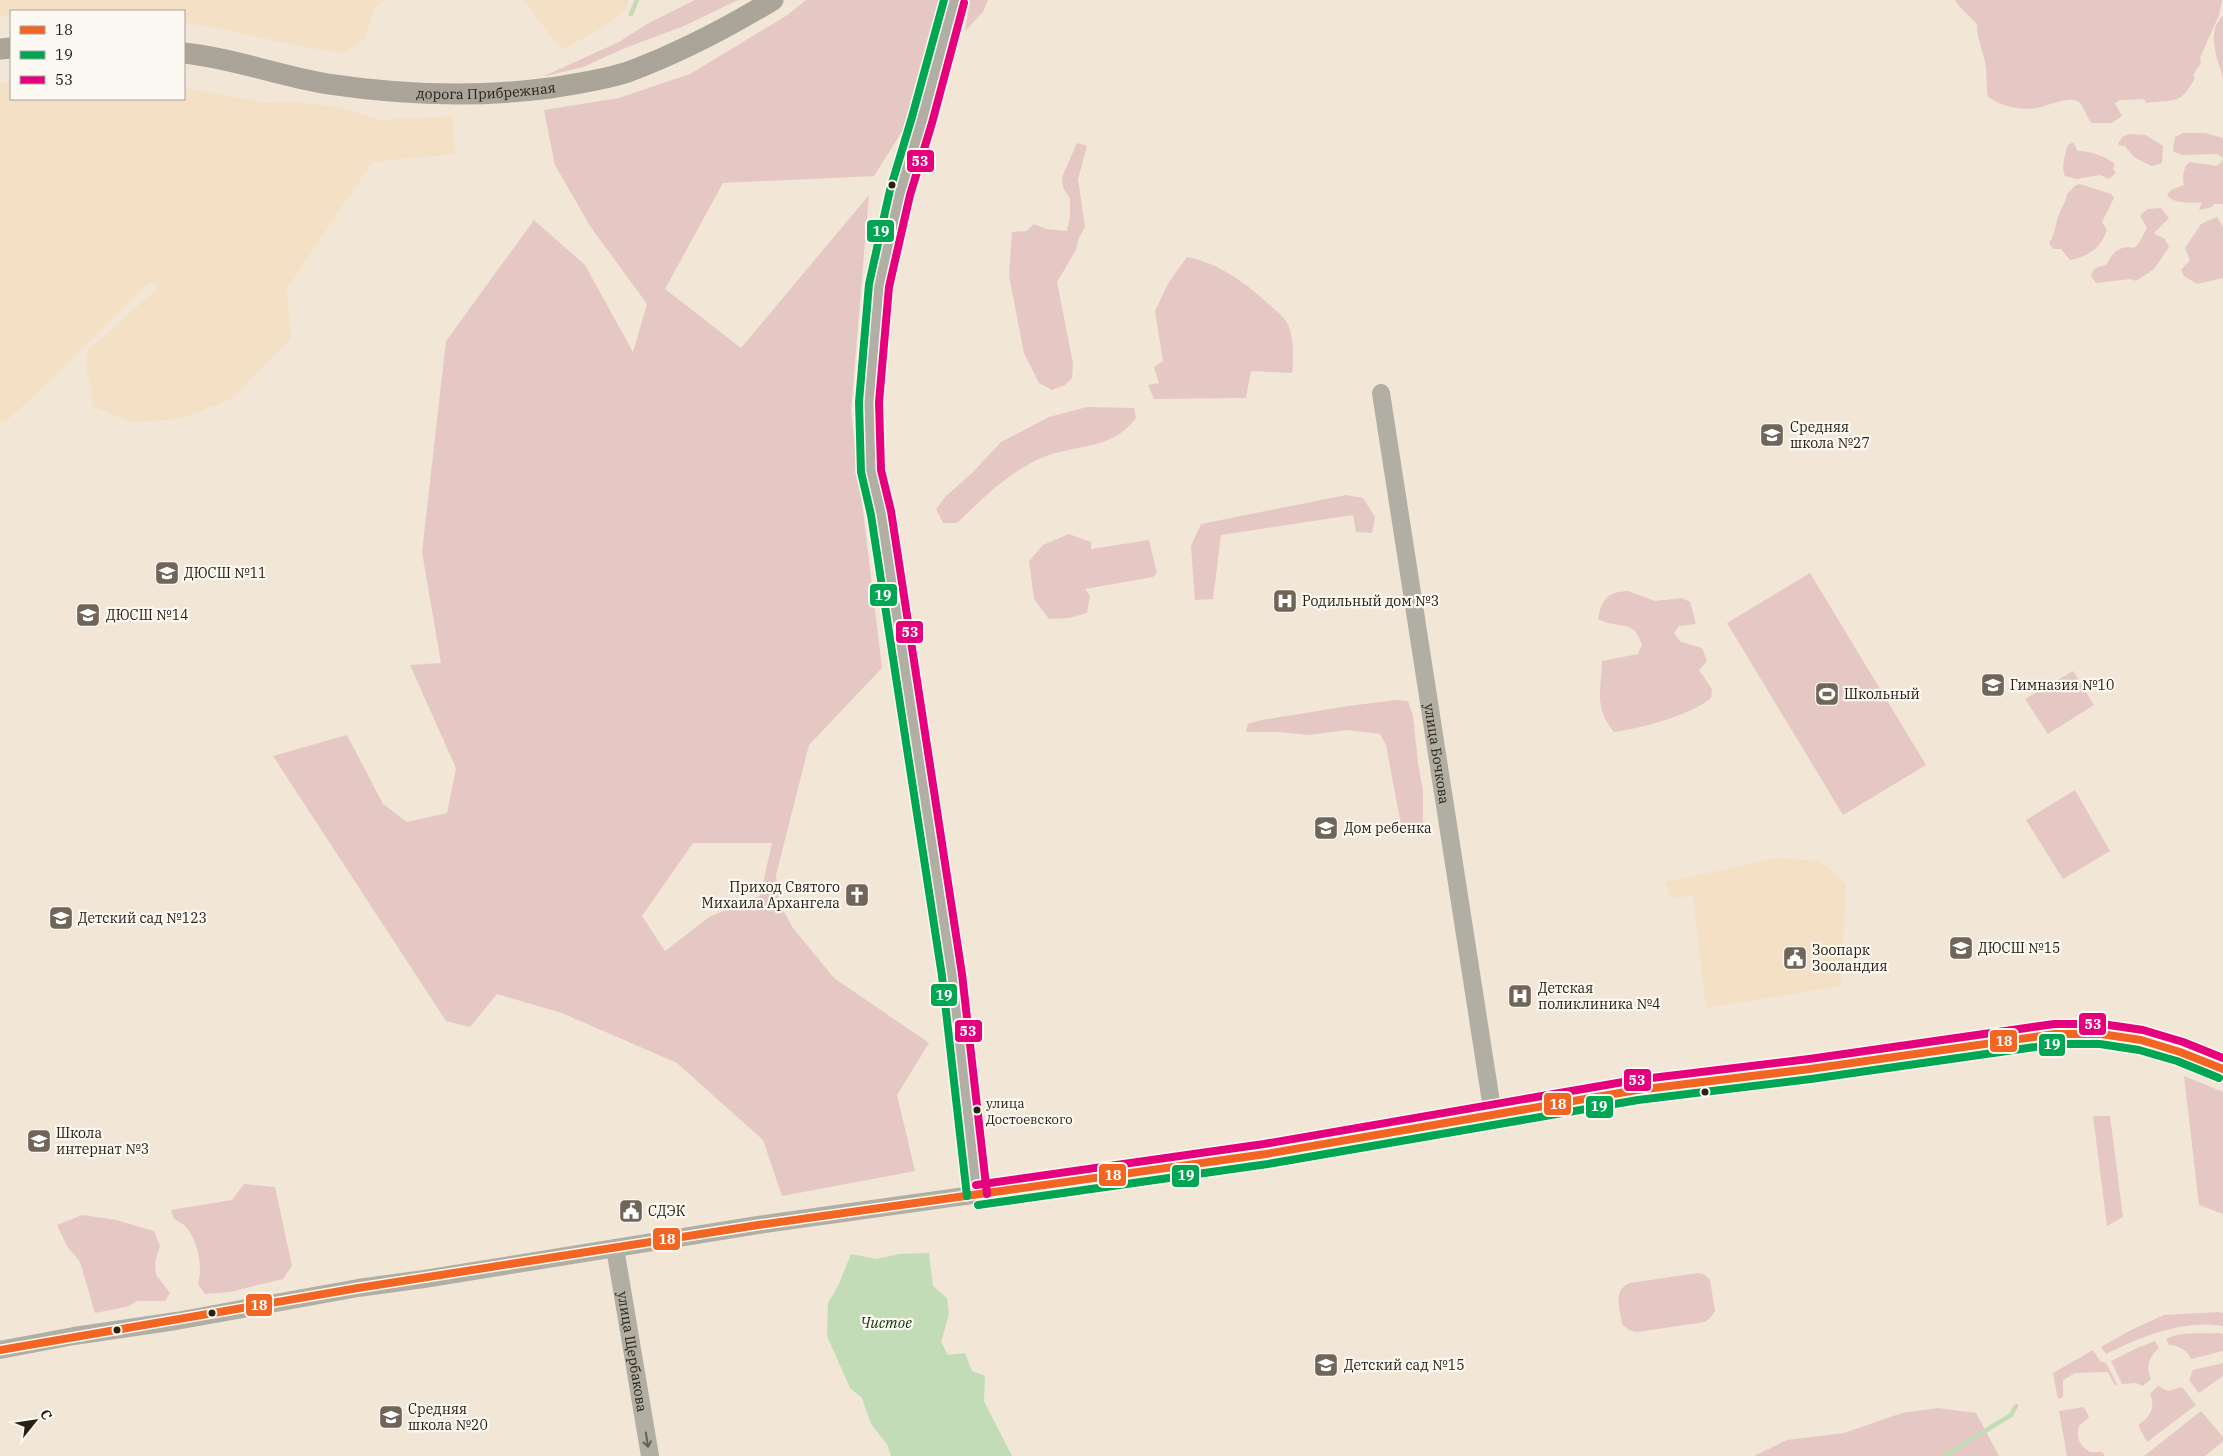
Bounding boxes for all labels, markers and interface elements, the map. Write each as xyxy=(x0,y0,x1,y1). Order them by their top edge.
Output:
legend xyxy=(10,10,185,100)
text: 18 xyxy=(55,20,73,39)
text: 19 xyxy=(55,45,73,64)
text: 53 xyxy=(55,70,73,89)
street label: дорога Прибрежная xyxy=(416,78,557,103)
line badge: 53 xyxy=(906,149,935,173)
text: 53 xyxy=(912,152,928,170)
unlabelled marker xyxy=(887,180,897,190)
line badge: 19 xyxy=(866,219,895,243)
text: 19 xyxy=(873,222,889,240)
place label: Средняя школа №27 xyxy=(1790,418,1870,452)
school or university icon: Средняя школа №27 xyxy=(1759,422,1785,448)
school or university icon: ДЮСШ №11 xyxy=(154,560,180,586)
place label: ДЮСШ №11 xyxy=(184,564,267,582)
line badge: 19 xyxy=(869,583,898,607)
text: 19 xyxy=(875,586,891,604)
hospital icon: Родильный дом №3 xyxy=(1272,588,1298,614)
place label: Родильный дом №3 xyxy=(1302,592,1439,610)
school or university icon: ДЮСШ №14 xyxy=(75,602,101,628)
place label: ДЮСШ №14 xyxy=(106,606,189,624)
line badge: 53 xyxy=(895,620,924,644)
text: 53 xyxy=(902,623,918,641)
school or university icon: Гимназия №10 xyxy=(1980,672,2006,698)
place label: Гимназия №10 xyxy=(2010,676,2114,694)
sports icon: Школьный xyxy=(1814,681,1840,707)
place label: Школьный xyxy=(1844,685,1920,703)
street label: улица Бочкова xyxy=(1420,702,1454,806)
school or university icon: Дом ребенка xyxy=(1313,815,1339,841)
place label: Дом ребенка xyxy=(1344,819,1432,837)
place label: Приход Святого Михаила Архангела xyxy=(701,878,840,912)
church icon: Приход Святого Михаила Архангела xyxy=(844,882,870,908)
school or university icon: Детский сад №123 xyxy=(48,905,74,931)
place label: Детский сад №123 xyxy=(78,909,207,927)
school or university icon: ДЮСШ №15 xyxy=(1948,935,1974,961)
place label: ДЮСШ №15 xyxy=(1978,939,2061,957)
place label: Зоопарк Зооландия xyxy=(1812,941,1888,975)
public building icon: Зоопарк Зооландия xyxy=(1782,945,1808,971)
place label: Детская поликлиника №4 xyxy=(1538,979,1660,1013)
line badge: 19 xyxy=(930,983,958,1007)
hospital icon: Детская поликлиника №4 xyxy=(1507,983,1533,1009)
text: 19 xyxy=(936,986,952,1004)
line badge: 53 xyxy=(2078,1012,2107,1036)
text: 53 xyxy=(2085,1015,2101,1033)
line badge: 53 xyxy=(954,1019,983,1043)
text: 53 xyxy=(960,1022,976,1040)
line badge: 18 xyxy=(1989,1029,2018,1053)
text: 18 xyxy=(1996,1032,2012,1050)
line badge: 19 xyxy=(2038,1033,2066,1057)
text: 19 xyxy=(2044,1035,2060,1053)
line badge: 53 xyxy=(1623,1068,1652,1092)
text: 53 xyxy=(1629,1071,1645,1089)
unlabelled marker xyxy=(1700,1087,1710,1097)
line badge: 18 xyxy=(1543,1092,1572,1116)
place label: улица Достоевского xyxy=(986,1095,1073,1128)
text: 18 xyxy=(1550,1095,1566,1113)
line badge: 19 xyxy=(1585,1095,1614,1119)
text: 19 xyxy=(1591,1097,1607,1115)
marker: улица Достоевского xyxy=(972,1105,982,1115)
place label: Школа интернат №3 xyxy=(56,1124,149,1158)
school or university icon: Школа интернат №3 xyxy=(26,1128,52,1154)
line badge: 18 xyxy=(1098,1163,1127,1187)
line badge: 19 xyxy=(1171,1164,1200,1188)
text: 18 xyxy=(1105,1166,1121,1184)
text: 19 xyxy=(1178,1166,1194,1184)
public building icon: СДЭК xyxy=(618,1198,644,1224)
place label: СДЭК xyxy=(648,1202,686,1220)
line badge: 18 xyxy=(652,1227,681,1251)
text: 18 xyxy=(659,1230,675,1248)
street label: улица Щербакова xyxy=(613,1290,651,1413)
line badge: 18 xyxy=(245,1293,273,1317)
text: 18 xyxy=(251,1296,267,1314)
unlabelled marker xyxy=(207,1308,217,1318)
water label: Чистое xyxy=(860,1313,912,1332)
unlabelled marker xyxy=(112,1325,122,1335)
school or university icon: Детский сад №15 xyxy=(1313,1352,1339,1378)
place label: Детский сад №15 xyxy=(1344,1356,1465,1374)
north arrow xyxy=(10,1396,60,1446)
place label: Средняя школа №20 xyxy=(408,1400,488,1434)
school or university icon: Средняя школа №20 xyxy=(378,1404,404,1430)
text: С xyxy=(36,1406,56,1423)
one-way arrow xyxy=(643,1432,653,1448)

